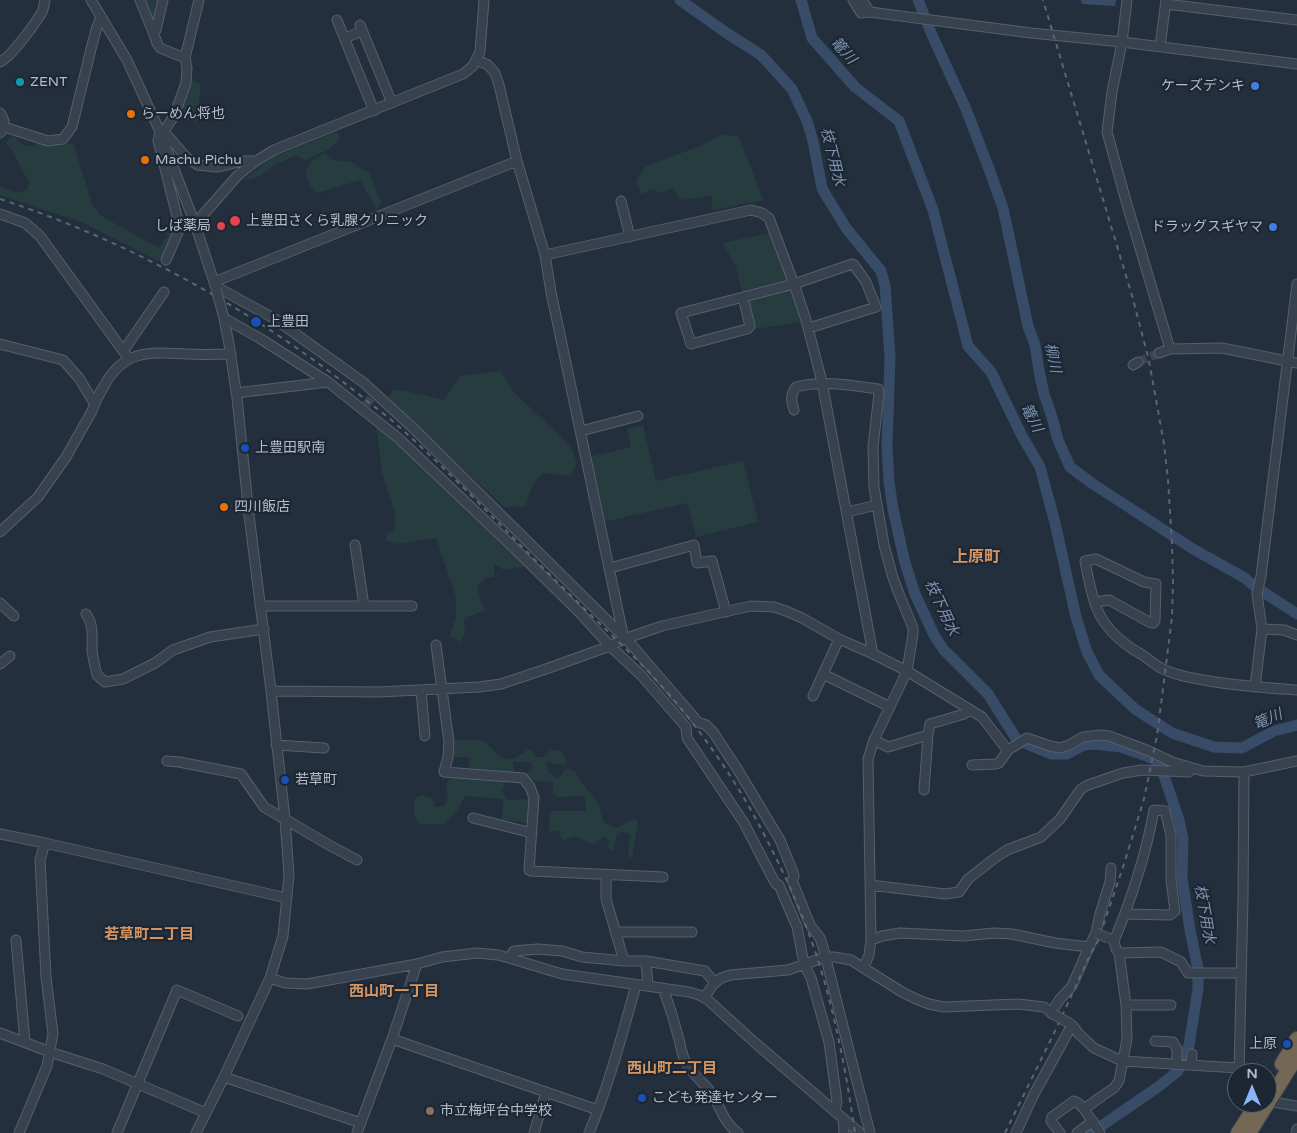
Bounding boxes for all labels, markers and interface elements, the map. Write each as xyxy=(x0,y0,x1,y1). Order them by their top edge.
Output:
water label: 篭川 xyxy=(826,34,860,68)
place label: ZENT xyxy=(30,74,68,90)
marker: ZENT xyxy=(14,76,26,88)
place label: ケーズデンキ xyxy=(1161,78,1245,94)
marker: ケーズデンキ xyxy=(1249,80,1261,92)
place label: らーめん将也 xyxy=(141,106,225,122)
marker: らーめん将也 xyxy=(125,108,137,120)
water label: 枝下用水 xyxy=(816,126,848,188)
place label: Machu Pichu xyxy=(155,152,242,168)
marker: Machu Pichu xyxy=(139,154,151,166)
place label: 上豊田さくら乳腺クリニック xyxy=(246,213,428,229)
marker: 上豊田さくら乳腺クリニック xyxy=(228,214,242,228)
place label: しば薬局 xyxy=(155,218,211,234)
place label: ドラッグスギヤマ xyxy=(1151,219,1263,235)
marker: しば薬局 xyxy=(215,220,227,232)
marker: ドラッグスギヤマ xyxy=(1267,221,1279,233)
place label: 上豊田 xyxy=(267,314,309,330)
marker: 上豊田 xyxy=(249,315,263,329)
water label: 柳川 xyxy=(1040,342,1064,374)
water label: 篭川 xyxy=(1016,401,1046,435)
place label: 上豊田駅南 xyxy=(255,440,325,456)
marker: 上豊田駅南 xyxy=(239,442,251,454)
place label: 四川飯店 xyxy=(234,499,290,515)
marker: 四川飯店 xyxy=(218,501,230,513)
district label: 上原町 xyxy=(952,548,1000,568)
water label: 枝下用水 xyxy=(920,577,962,639)
water label: 篭川 xyxy=(1251,706,1285,734)
place label: 若草町 xyxy=(295,772,337,788)
marker: 若草町 xyxy=(279,774,291,786)
water label: 枝下用水 xyxy=(1190,883,1218,945)
district label: 若草町二丁目 xyxy=(104,926,194,944)
district label: 西山町一丁目 xyxy=(349,983,439,1001)
place label: 上原 xyxy=(1249,1036,1277,1052)
marker: 上原 xyxy=(1281,1038,1293,1050)
district label: 西山町二丁目 xyxy=(627,1060,717,1078)
north arrow xyxy=(1227,1063,1277,1113)
text: N xyxy=(1246,1065,1258,1082)
place label: こども発達センター xyxy=(652,1090,778,1106)
marker: こども発達センター xyxy=(636,1092,648,1104)
place label: 市立梅坪台中学校 xyxy=(440,1103,552,1119)
marker: 市立梅坪台中学校 xyxy=(424,1105,436,1117)

